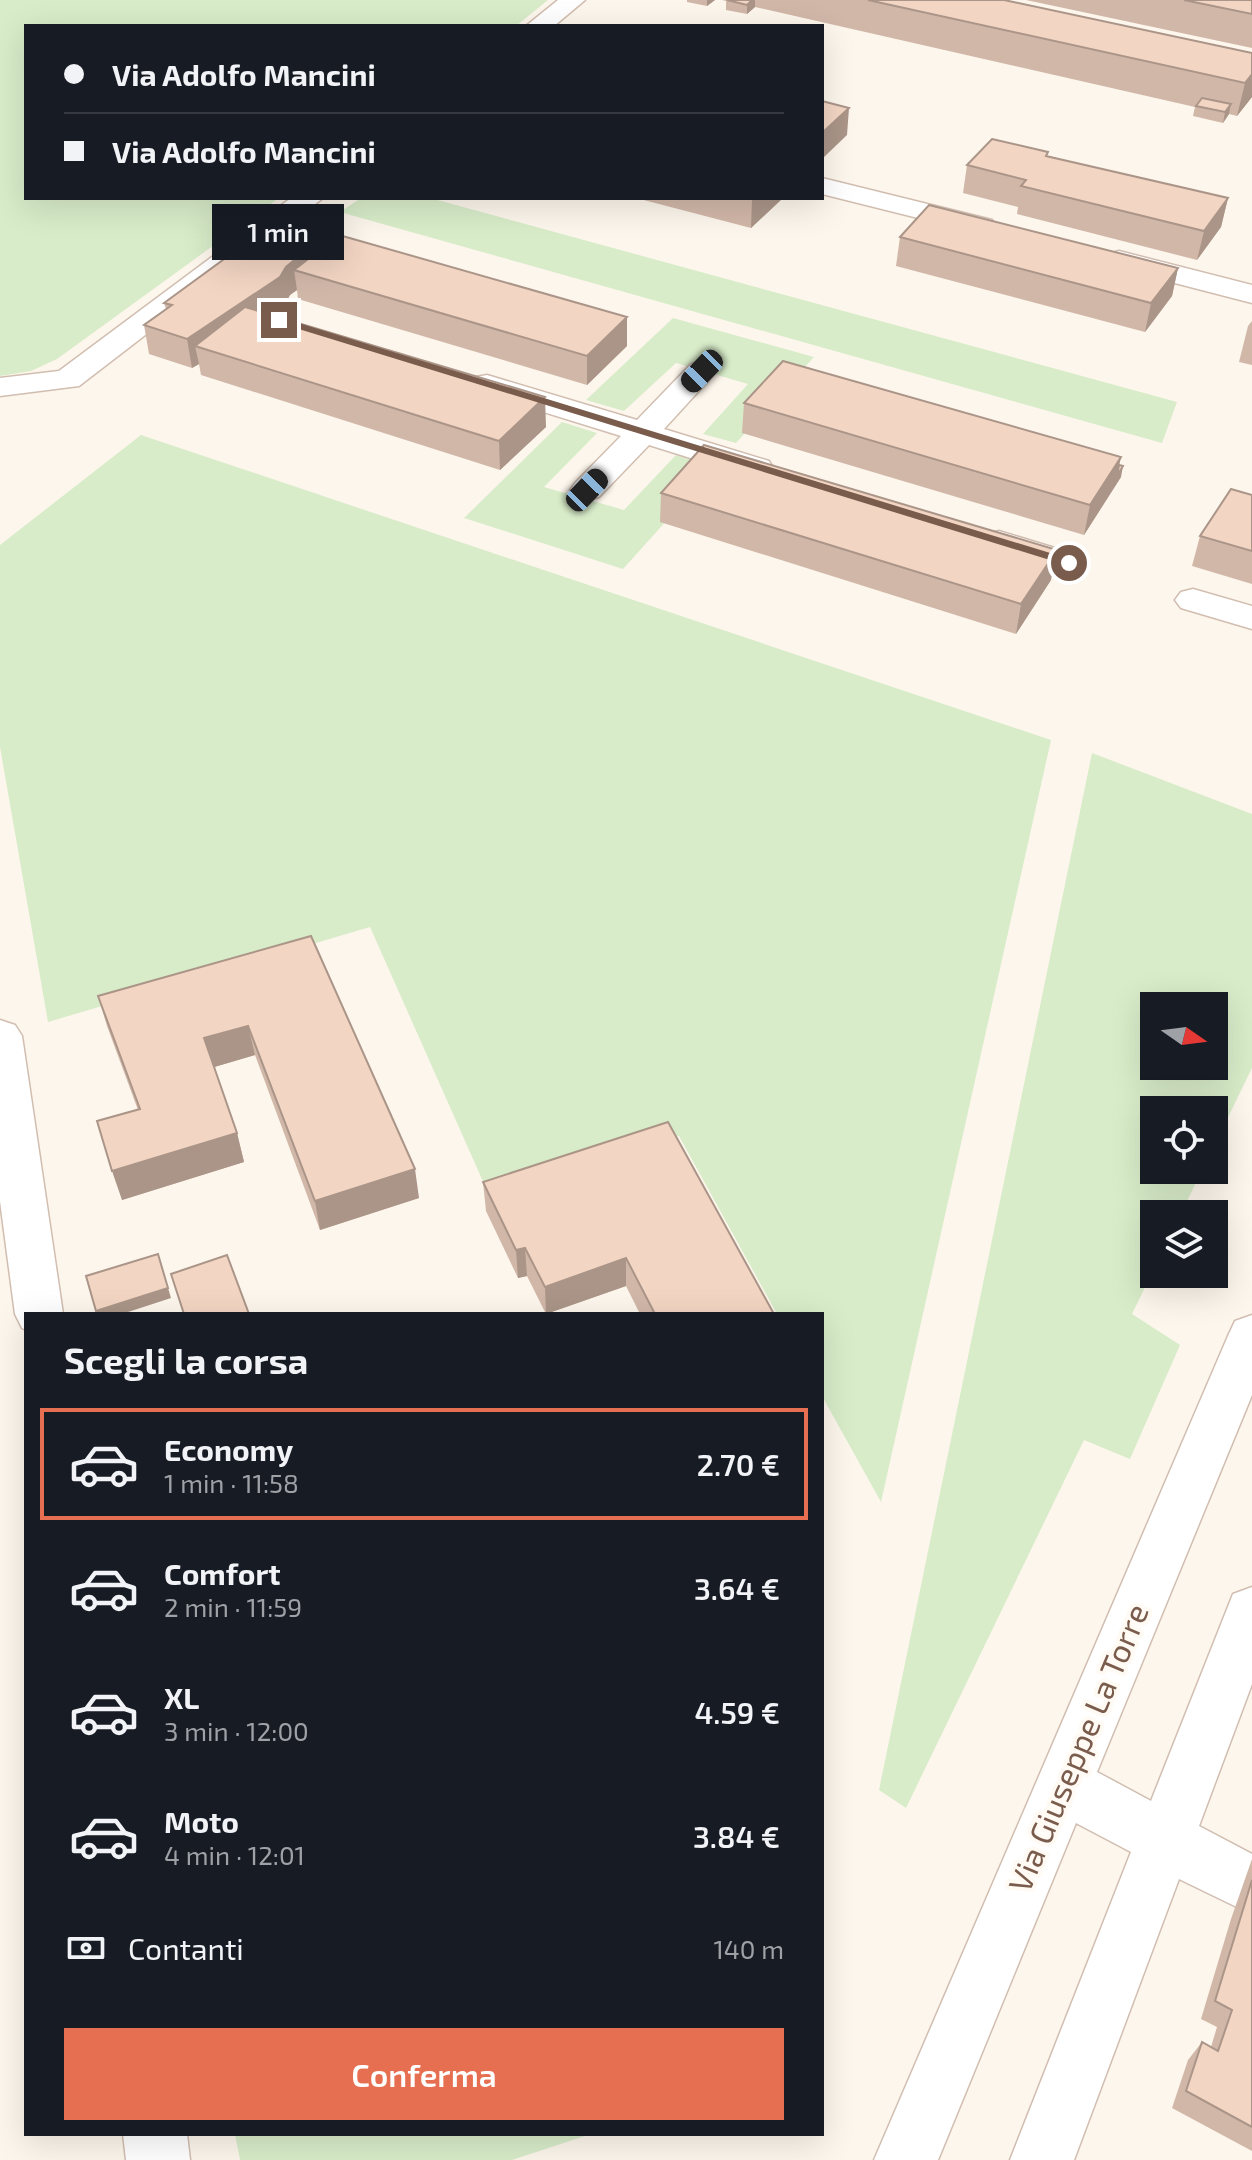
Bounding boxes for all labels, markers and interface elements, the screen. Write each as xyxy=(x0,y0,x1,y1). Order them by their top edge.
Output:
text: Via Adolfo Mancini xyxy=(112,56,376,92)
text: Via Adolfo Mancini xyxy=(112,133,376,169)
callout: 1 min xyxy=(213,204,345,260)
text: 1 min xyxy=(247,216,309,247)
route end xyxy=(261,302,297,338)
car xyxy=(677,345,727,397)
car xyxy=(562,464,612,516)
route start xyxy=(1051,545,1087,581)
north arrow xyxy=(1140,992,1228,1080)
map controls xyxy=(1140,992,1228,1288)
button: locate xyxy=(1140,1096,1228,1184)
button: layers xyxy=(1140,1200,1228,1288)
text: Scegli la corsa xyxy=(64,1338,308,1381)
icon: car xyxy=(68,1428,140,1500)
text: Economy xyxy=(164,1431,293,1467)
text: 2.70 € xyxy=(697,1446,780,1482)
text: 1 min · 11:58 xyxy=(164,1467,299,1498)
icon: car xyxy=(68,1552,140,1624)
text: Comfort xyxy=(164,1555,281,1591)
text: 3.64 € xyxy=(694,1570,780,1606)
text: 2 min · 11:59 xyxy=(164,1591,302,1622)
street label: Via Giuseppe La Torre xyxy=(999,1597,1155,1897)
icon: car xyxy=(68,1676,140,1748)
text: XL xyxy=(164,1679,199,1715)
text: 4.59 € xyxy=(694,1694,780,1730)
text: 3 min · 12:00 xyxy=(164,1715,309,1746)
icon: car xyxy=(68,1800,140,1872)
text: Moto xyxy=(164,1803,239,1839)
text: 3.84 € xyxy=(693,1818,780,1854)
text: 4 min · 12:01 xyxy=(164,1839,305,1870)
icon: cash xyxy=(64,1926,108,1970)
text: Contanti xyxy=(128,1930,244,1966)
text: 140 m xyxy=(713,1933,784,1964)
button: Conferma xyxy=(64,2028,784,2120)

